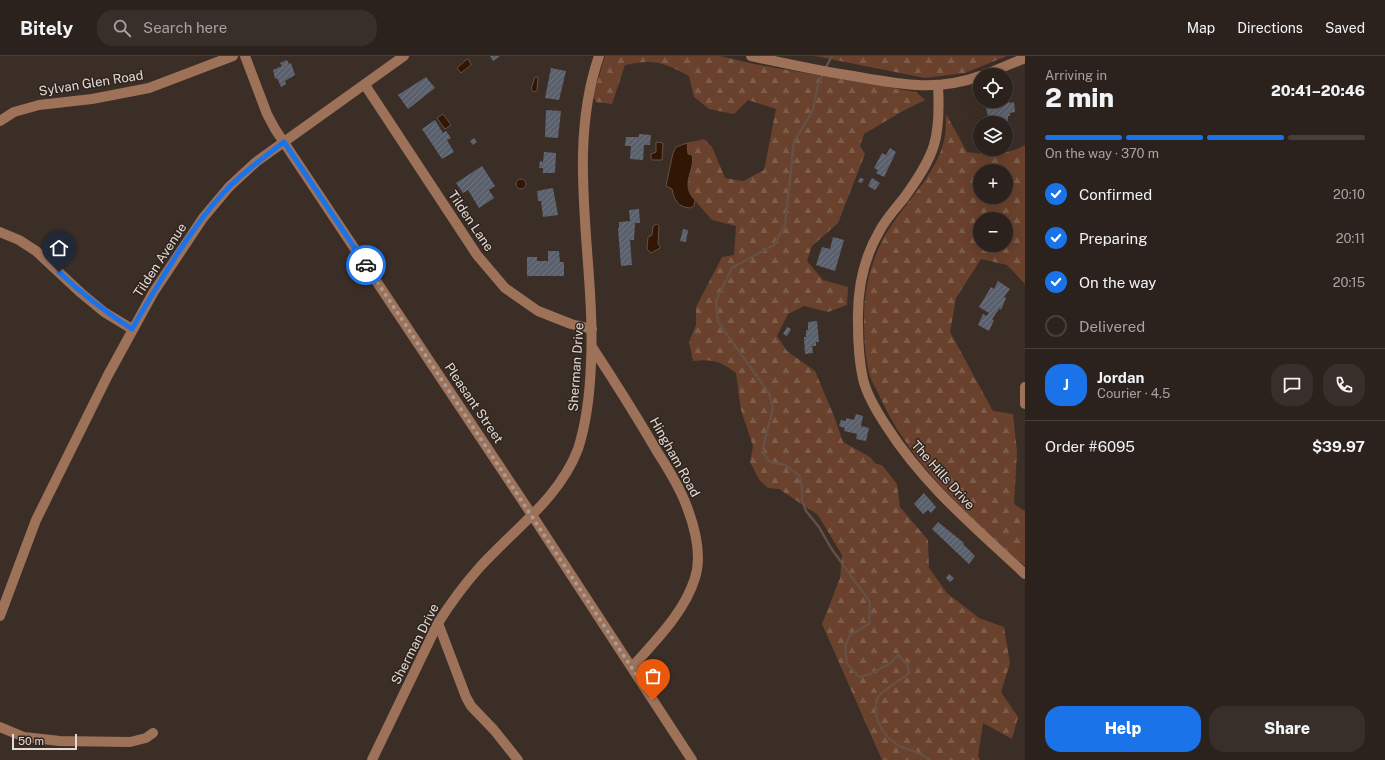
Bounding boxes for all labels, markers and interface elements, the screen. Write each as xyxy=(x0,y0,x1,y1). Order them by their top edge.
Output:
search box xyxy=(97,10,377,46)
text: Bitely xyxy=(20,17,73,39)
icon: search xyxy=(111,17,133,39)
text: Search here xyxy=(143,19,227,36)
text: Map xyxy=(1187,20,1215,36)
text: Directions xyxy=(1237,20,1303,36)
text: Saved xyxy=(1325,20,1365,36)
street label: Sylvan Glen Road xyxy=(38,67,144,99)
map controls xyxy=(973,68,1013,252)
button: locate xyxy=(973,68,1013,108)
text: Arriving in xyxy=(1045,68,1107,83)
text: 2 min xyxy=(1045,82,1114,113)
text: 20:41–20:46 xyxy=(1271,82,1365,99)
button: layers xyxy=(973,116,1013,156)
text: On the way · 370 m xyxy=(1045,146,1159,161)
button: + xyxy=(973,164,1013,204)
icon: check xyxy=(1045,183,1067,205)
text: Confirmed xyxy=(1079,186,1152,203)
text: 20:10 xyxy=(1333,187,1365,202)
street label: Tilden Lane xyxy=(445,188,497,254)
button: − xyxy=(973,212,1013,252)
street label: Tilden Avenue xyxy=(131,220,189,300)
icon: check xyxy=(1045,227,1067,249)
text: Preparing xyxy=(1079,230,1148,247)
pin xyxy=(42,231,76,272)
text: 20:11 xyxy=(1336,231,1365,246)
icon: home xyxy=(48,237,70,259)
courier xyxy=(346,245,386,285)
icon: car xyxy=(355,254,377,276)
icon: check xyxy=(1045,271,1067,293)
text: On the way xyxy=(1079,274,1156,291)
text: 20:15 xyxy=(1333,275,1365,290)
text: Delivered xyxy=(1079,318,1145,335)
street label: Sherman Drive xyxy=(565,322,587,412)
street label: Pleasant Street xyxy=(442,360,506,446)
button: chat xyxy=(1271,364,1313,406)
button: phone xyxy=(1323,364,1365,406)
text: Jordan xyxy=(1097,369,1144,386)
text: J xyxy=(1063,376,1069,393)
text: Courier · 4.5 xyxy=(1097,386,1170,401)
street label: Hingham Road xyxy=(647,415,703,499)
street label: The Hills Drive xyxy=(908,438,978,512)
text: Order #6095 xyxy=(1045,438,1135,455)
text: $39.97 xyxy=(1312,438,1365,455)
street label: Sherman Drive xyxy=(388,601,442,687)
pin xyxy=(636,659,670,700)
icon: bag xyxy=(642,665,664,687)
button: Help xyxy=(1045,706,1201,752)
button: Share xyxy=(1209,706,1365,752)
scale bar xyxy=(12,732,77,751)
text: 50 m xyxy=(18,735,44,747)

